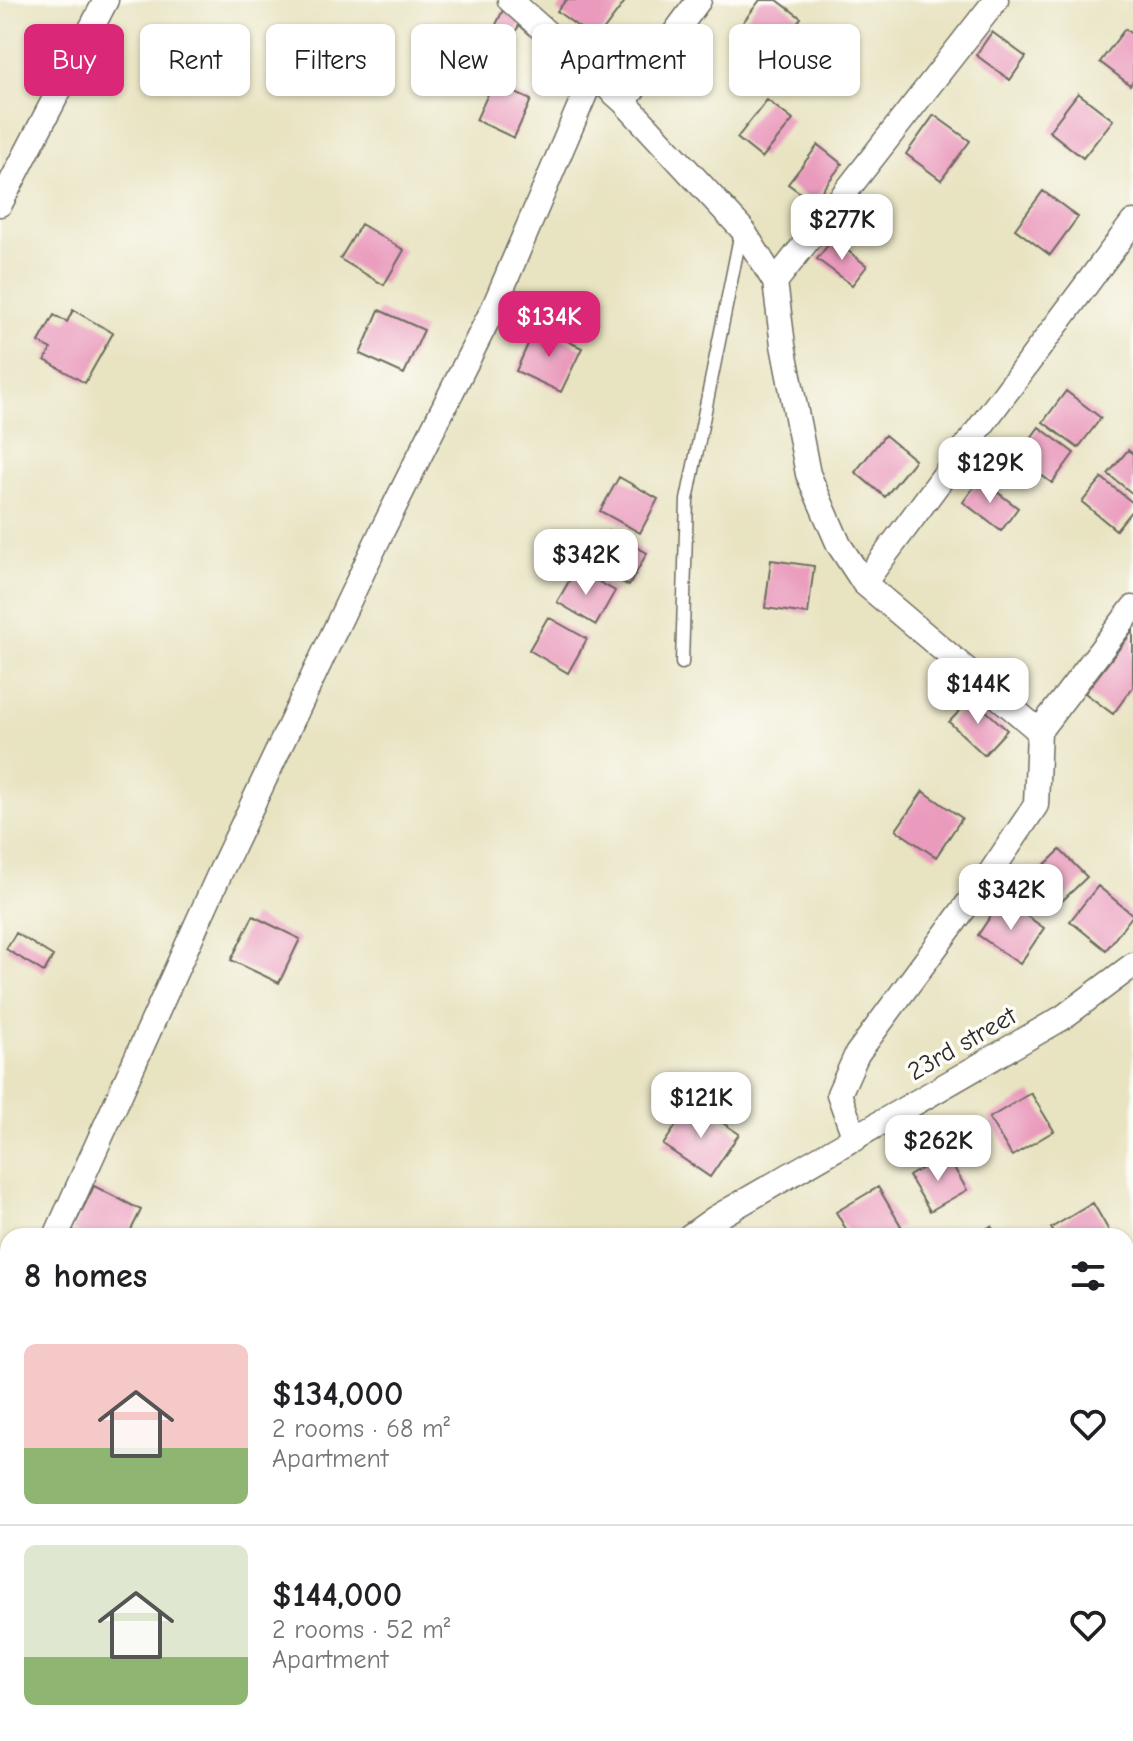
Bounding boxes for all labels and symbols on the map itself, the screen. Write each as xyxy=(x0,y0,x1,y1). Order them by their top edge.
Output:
pin: $277K xyxy=(786,194,898,262)
pin: $134K xyxy=(493,291,605,359)
pin: $129K xyxy=(934,437,1046,505)
pin: $342K xyxy=(530,529,642,597)
pin: $144K xyxy=(922,658,1034,726)
pin: $342K xyxy=(955,864,1067,932)
street label: 23rd street xyxy=(902,1000,1023,1087)
pin: $121K xyxy=(645,1072,757,1140)
pin: $262K xyxy=(882,1115,994,1183)

